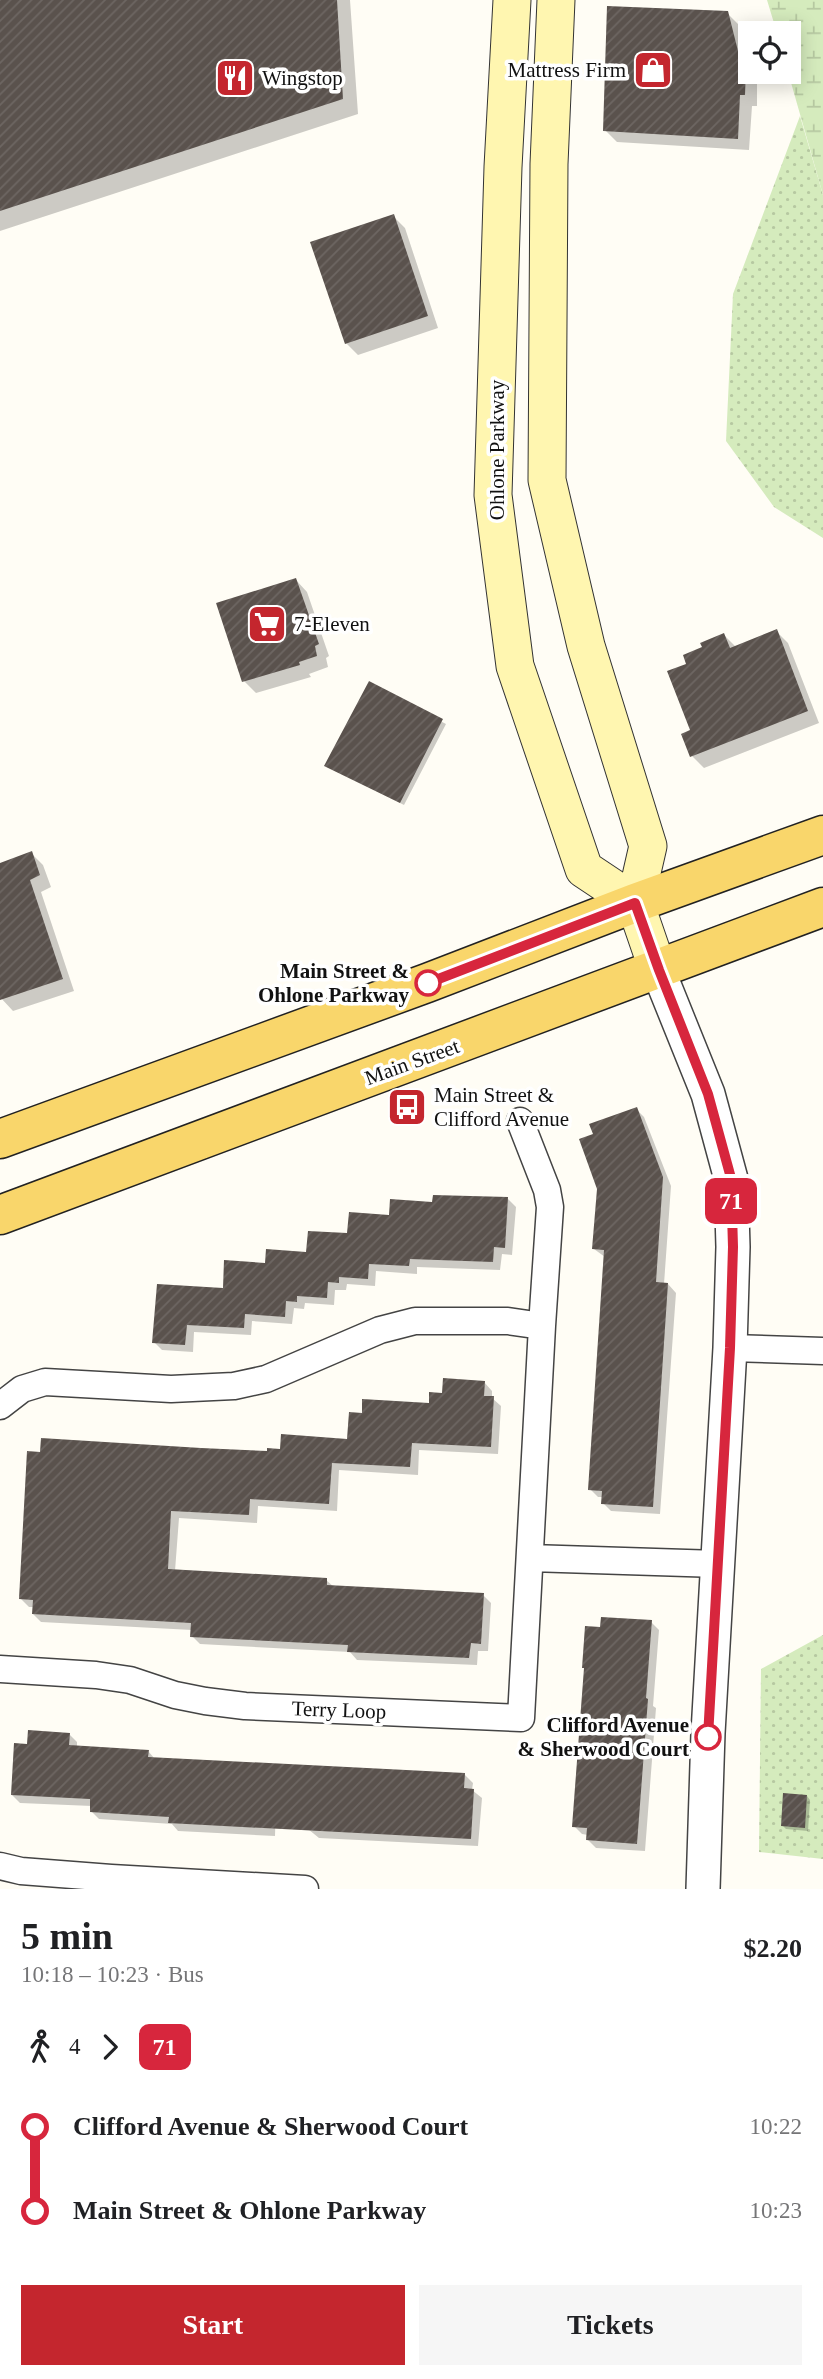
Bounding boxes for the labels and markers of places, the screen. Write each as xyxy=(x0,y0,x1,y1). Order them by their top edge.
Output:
shop icon: Mattress Firm xyxy=(632,49,674,91)
restaurant icon: Wingstop xyxy=(214,57,256,99)
place label: Mattress Firm xyxy=(508,58,626,82)
place label: Wingstop xyxy=(262,66,343,90)
supermarket icon: 7-Eleven xyxy=(246,603,288,645)
place label: 7-Eleven xyxy=(294,612,370,636)
place label: Main Street & Ohlone Parkway xyxy=(258,959,409,1007)
marker: Main Street & Ohlone Parkway xyxy=(415,970,441,996)
place label: Main Street & Clifford Avenue xyxy=(434,1083,569,1131)
bus stop icon: Main Street & Clifford Avenue xyxy=(386,1086,428,1128)
place label: Clifford Avenue & Sherwood Court xyxy=(518,1713,689,1761)
marker: Clifford Avenue & Sherwood Court xyxy=(695,1724,721,1750)

